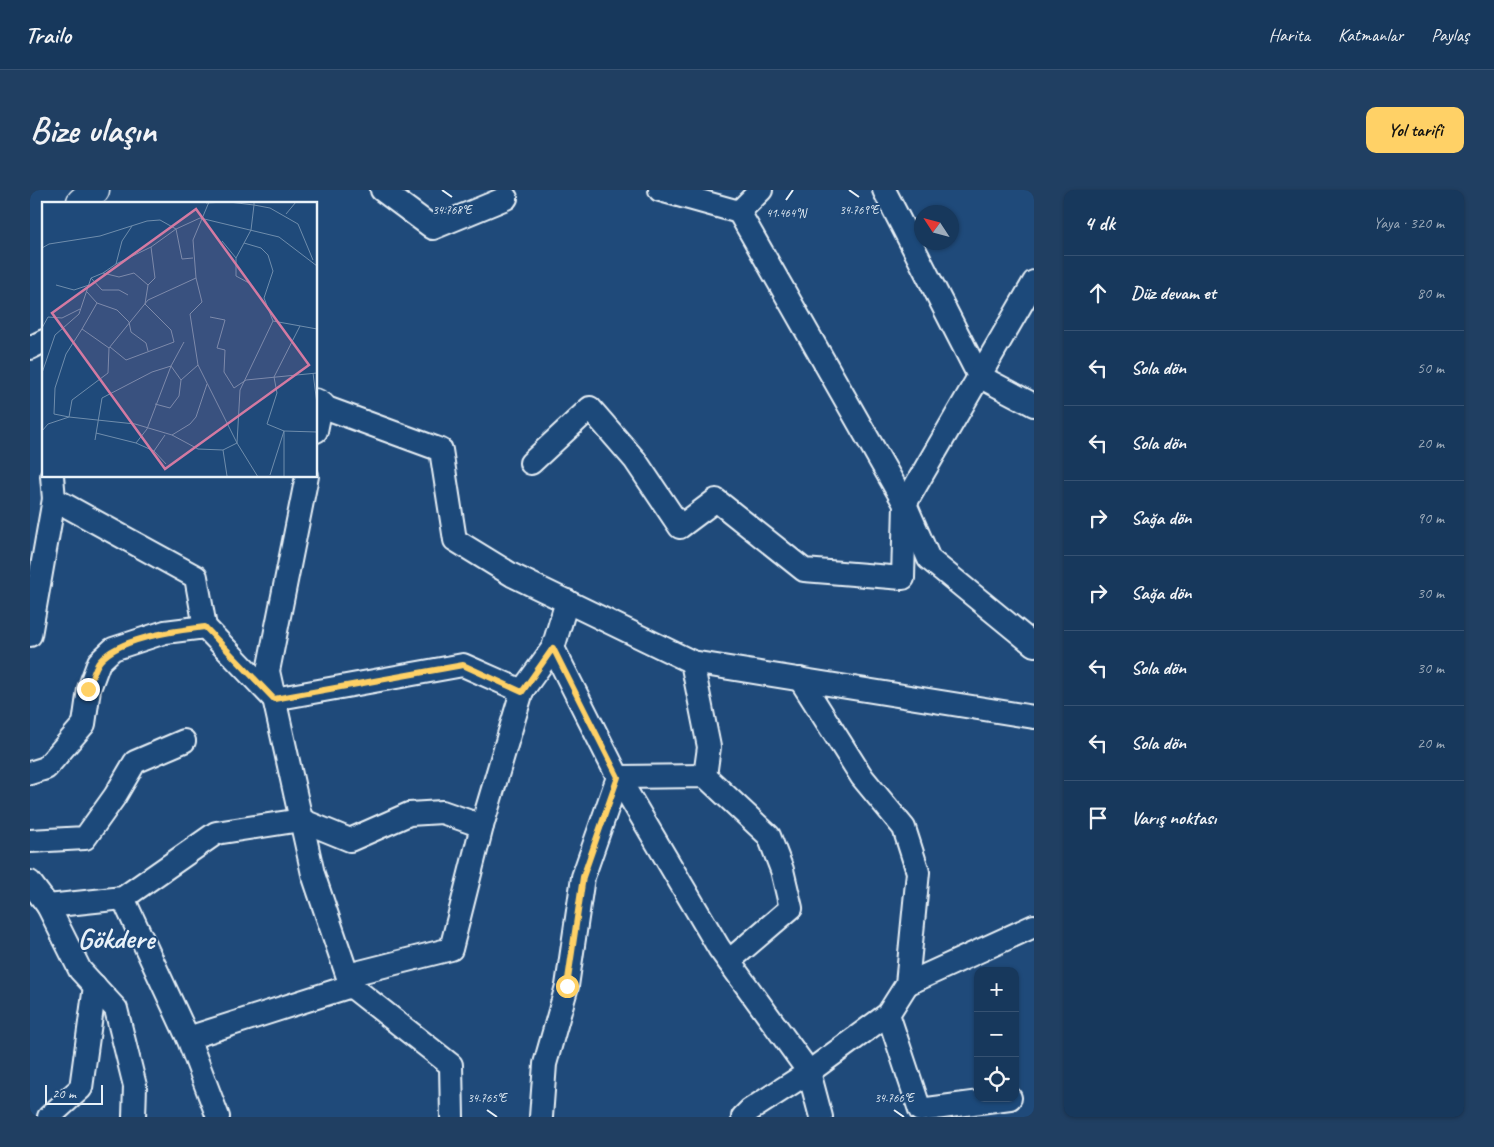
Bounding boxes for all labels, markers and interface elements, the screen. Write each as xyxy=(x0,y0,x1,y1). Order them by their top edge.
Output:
text: Trailo xyxy=(25,20,71,50)
text: Harita xyxy=(1269,24,1310,46)
text: Katmanlar xyxy=(1338,24,1403,46)
text: Paylaş xyxy=(1431,24,1469,46)
button: Yol tarifi xyxy=(1366,107,1464,153)
text: Bize ulaşın xyxy=(30,108,156,153)
inset map xyxy=(42,202,318,478)
text: 34.768°E xyxy=(432,202,473,218)
text: 34.769°E xyxy=(839,202,880,218)
text: 41.464°N xyxy=(766,205,808,221)
north arrow xyxy=(914,205,959,250)
text: 4 dk xyxy=(1084,210,1115,236)
text: Yaya · 320 m xyxy=(1373,213,1444,233)
icon: ahead xyxy=(1084,279,1112,307)
text: Düz devam et xyxy=(1131,281,1216,305)
text: 80 m xyxy=(1417,283,1444,303)
icon: left xyxy=(1084,354,1112,382)
text: Sola dön xyxy=(1131,356,1186,380)
text: 50 m xyxy=(1417,358,1444,378)
icon: left xyxy=(1084,429,1112,457)
text: Sola dön xyxy=(1131,431,1186,455)
text: 20 m xyxy=(1417,433,1444,453)
icon: right xyxy=(1084,504,1112,532)
text: Sağa dön xyxy=(1131,506,1192,530)
text: 90 m xyxy=(1417,508,1444,528)
icon: right xyxy=(1084,579,1112,607)
text: Sağa dön xyxy=(1131,581,1192,605)
text: 30 m xyxy=(1417,583,1444,603)
icon: left xyxy=(1084,654,1112,682)
text: Sola dön xyxy=(1131,656,1186,680)
text: 30 m xyxy=(1417,658,1444,678)
route end xyxy=(77,678,100,701)
icon: left xyxy=(1084,729,1112,757)
text: Sola dön xyxy=(1131,731,1186,755)
text: 20 m xyxy=(1417,733,1444,753)
icon: arrive xyxy=(1084,804,1112,832)
text: Varış noktası xyxy=(1131,806,1216,830)
district label: Gökdere xyxy=(78,920,157,957)
map controls xyxy=(974,967,1019,1102)
button: + xyxy=(974,967,1019,1012)
route start xyxy=(556,975,579,998)
button: − xyxy=(974,1012,1019,1057)
button: locate xyxy=(974,1057,1019,1102)
scale bar xyxy=(45,1082,102,1105)
text: 20 m xyxy=(52,1085,76,1102)
text: 34.765°E xyxy=(467,1090,508,1106)
text: 34.766°E xyxy=(874,1090,915,1106)

